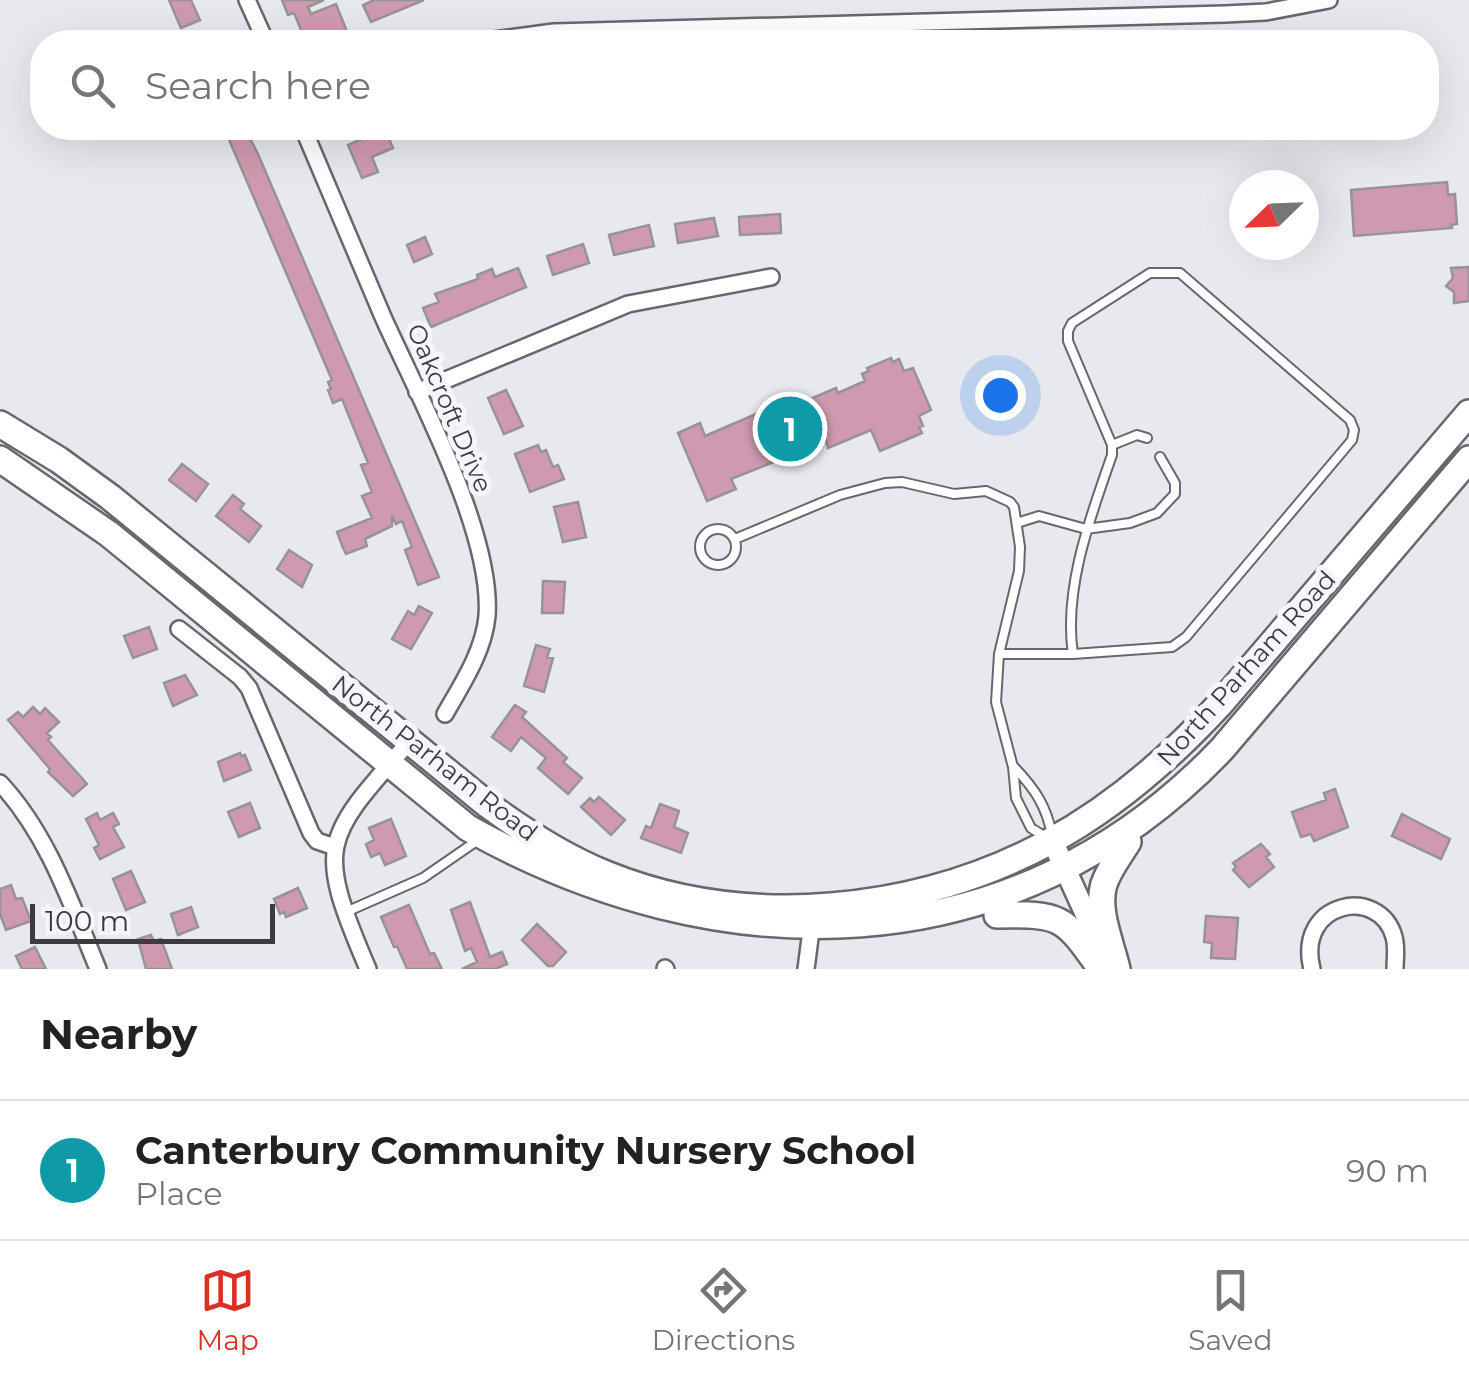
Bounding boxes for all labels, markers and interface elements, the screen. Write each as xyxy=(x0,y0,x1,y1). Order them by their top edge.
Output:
search box xyxy=(30,30,1439,140)
icon: search xyxy=(65,58,120,113)
text: Search here xyxy=(145,62,371,109)
north arrow xyxy=(1229,170,1319,260)
street label: Oakcroft Drive xyxy=(401,319,499,497)
your location xyxy=(975,370,1026,421)
pin: 1 xyxy=(758,392,822,466)
street label: North Parham Road xyxy=(1150,564,1342,772)
street label: North Parham Road xyxy=(326,669,544,847)
scale bar xyxy=(30,899,275,944)
text: 100 m xyxy=(45,904,129,938)
text: Nearby xyxy=(40,1008,197,1060)
text: Canterbury Community Nursery School xyxy=(135,1127,916,1174)
text: 1 xyxy=(66,1151,79,1190)
text: 90 m xyxy=(1346,1151,1429,1190)
text: Place xyxy=(135,1174,223,1213)
tab: Map xyxy=(197,1263,259,1357)
tab: Directions xyxy=(652,1263,795,1357)
tab: Saved xyxy=(1188,1263,1272,1357)

